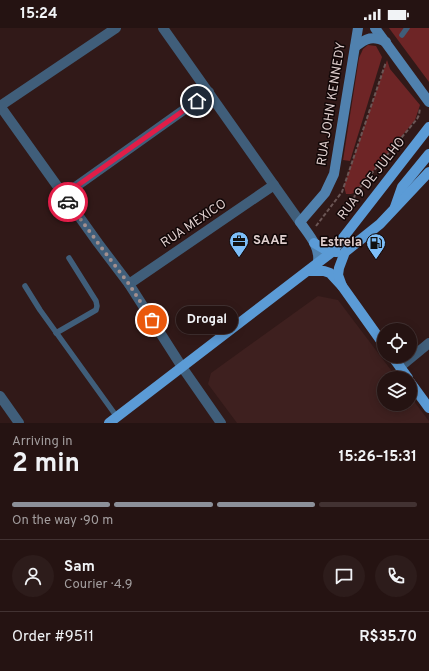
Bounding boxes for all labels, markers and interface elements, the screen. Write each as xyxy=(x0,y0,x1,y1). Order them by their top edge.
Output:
text: 15:24 xyxy=(20,5,58,24)
street label: RUA JOHN KENNEDY xyxy=(314,41,350,167)
pin xyxy=(180,84,214,118)
icon: home xyxy=(186,90,208,112)
street label: RUA 9 DE JULHO xyxy=(335,134,409,224)
courier xyxy=(48,182,88,222)
icon: car xyxy=(57,191,79,213)
street label: RUA MEXICO xyxy=(158,196,230,252)
office icon: SAAE xyxy=(228,230,250,258)
fuel station icon: Estrela xyxy=(365,232,387,260)
place label: SAAE xyxy=(253,233,287,249)
place label: Estrela xyxy=(320,235,362,251)
pin xyxy=(135,303,169,337)
callout: Drogal xyxy=(176,306,238,334)
icon: bag xyxy=(141,309,163,331)
text: Drogal xyxy=(187,312,227,328)
map controls xyxy=(377,323,417,411)
button: locate xyxy=(377,323,417,363)
button: layers xyxy=(377,371,417,411)
text: Arriving in xyxy=(12,434,73,450)
text: 2 min xyxy=(12,448,80,481)
text: 15:26–15:31 xyxy=(339,448,417,467)
text: On the way · 90 m xyxy=(12,513,113,529)
button: person xyxy=(12,555,54,597)
button: chat xyxy=(323,555,365,597)
button: phone xyxy=(375,555,417,597)
text: Sam xyxy=(64,558,95,577)
text: Courier · 4.9 xyxy=(64,577,132,593)
text: Order #9511 xyxy=(12,628,94,647)
text: R$35.70 xyxy=(359,628,417,647)

